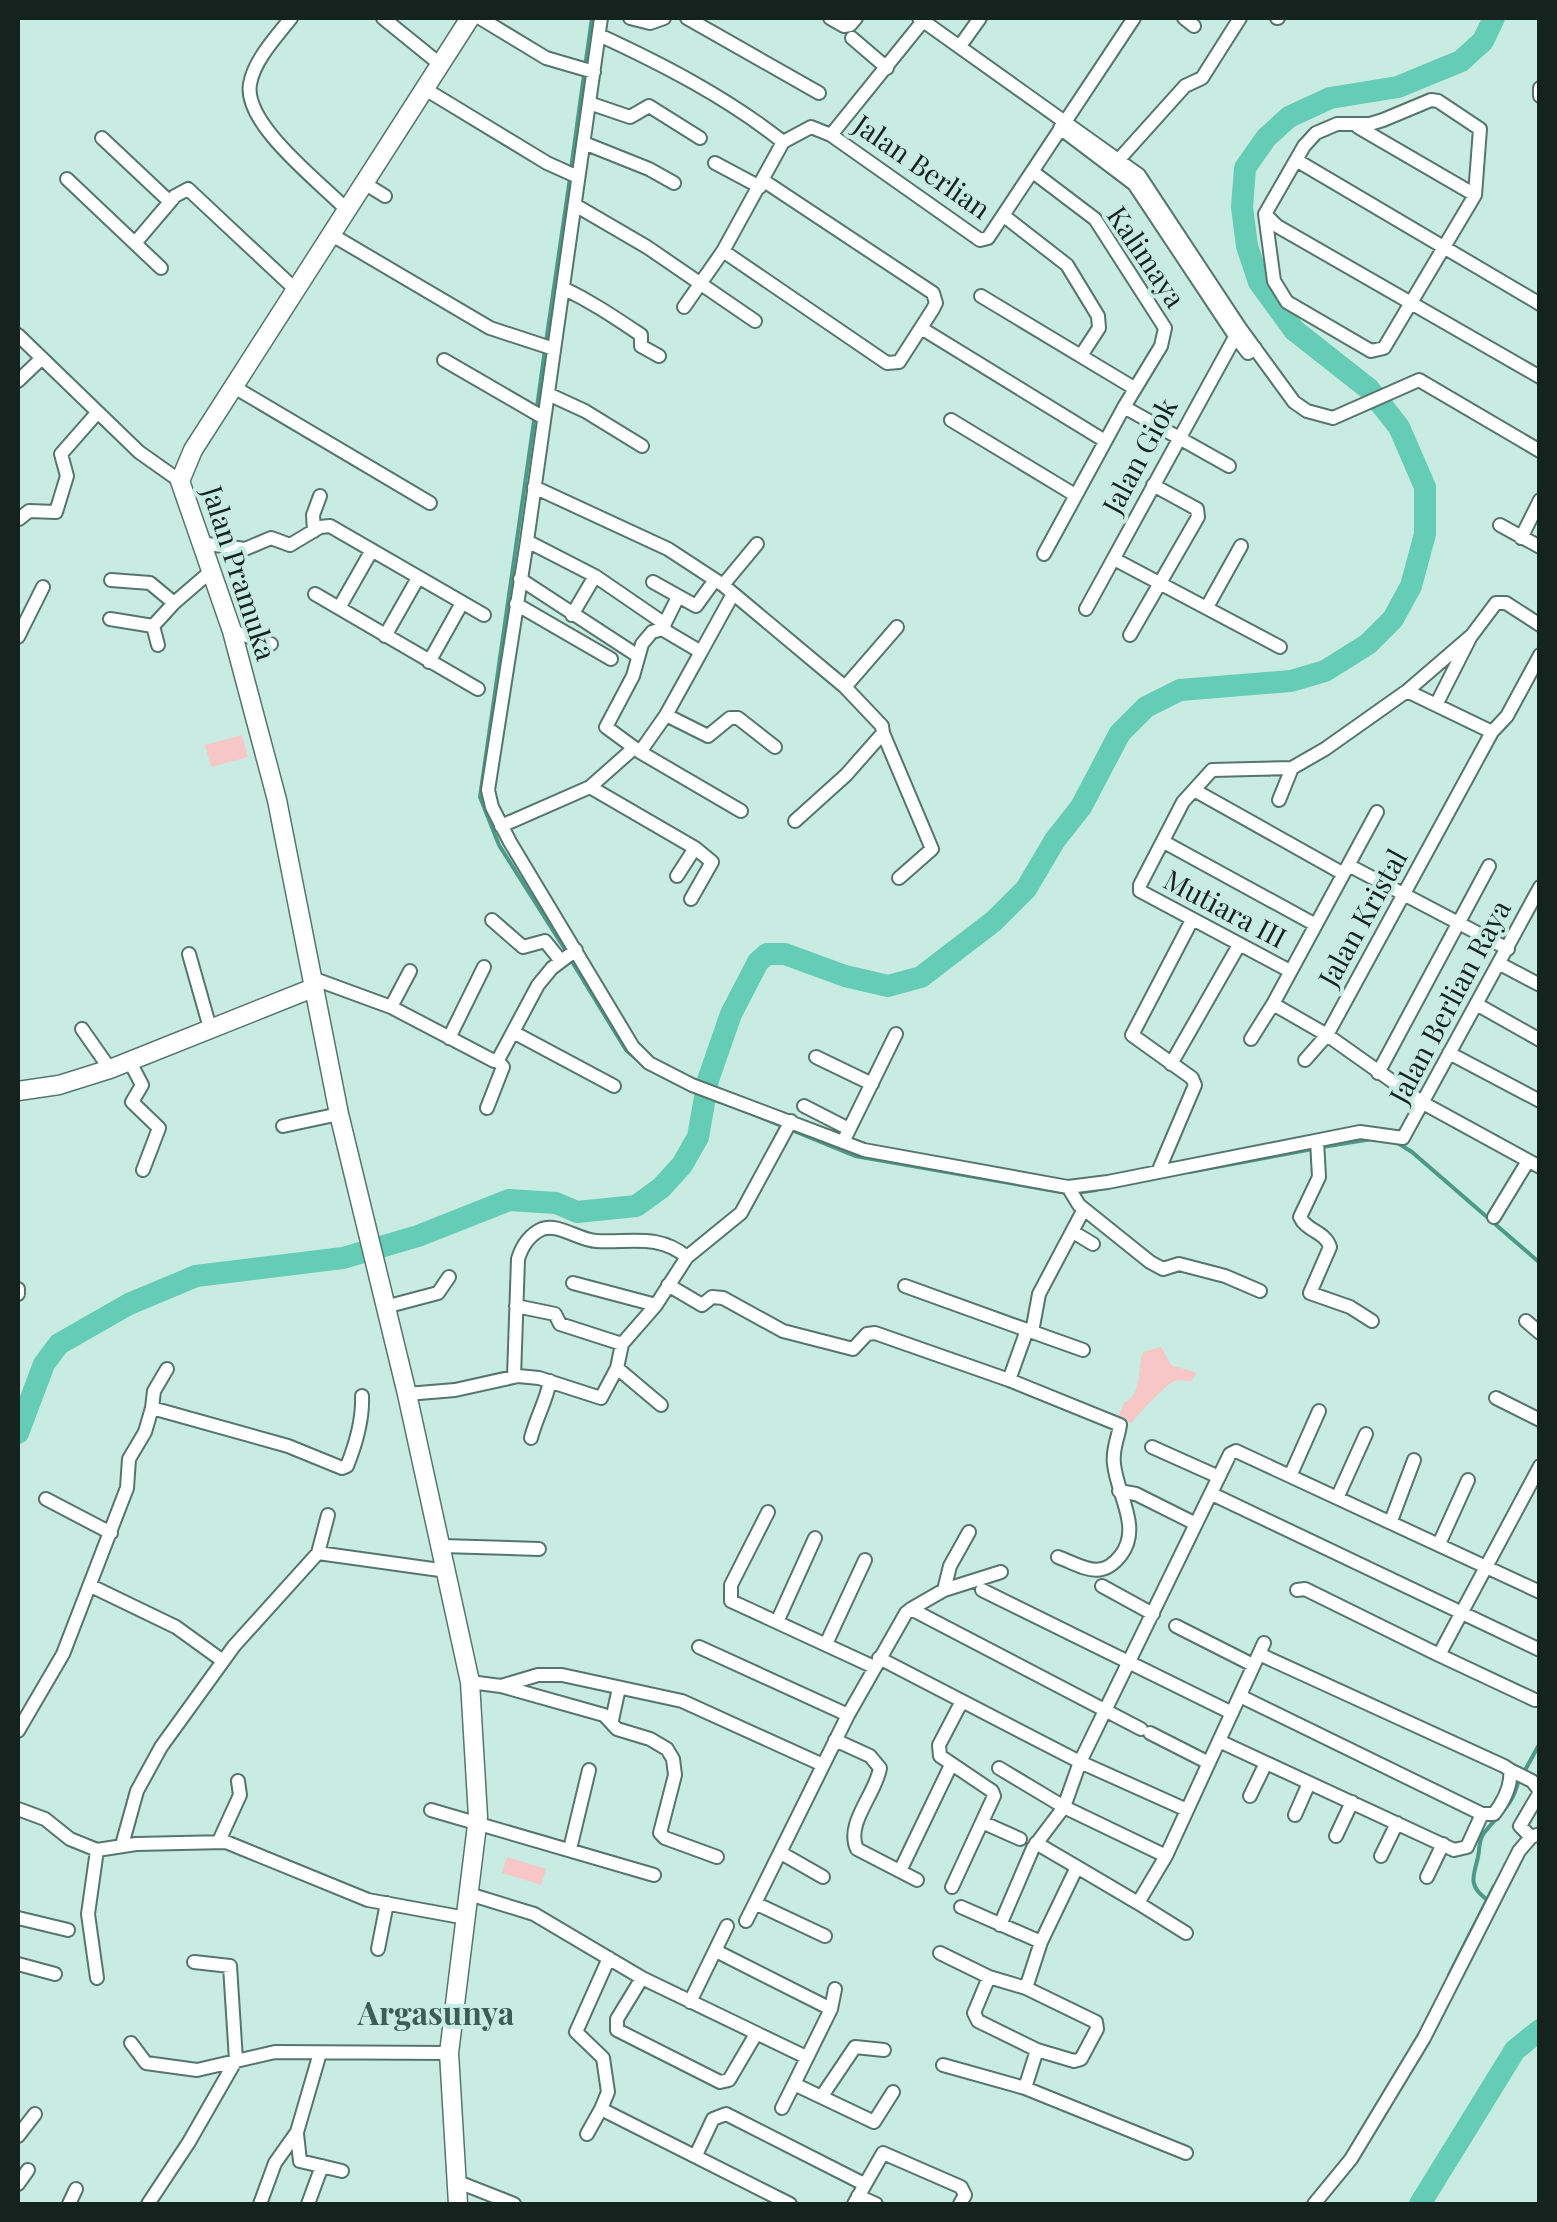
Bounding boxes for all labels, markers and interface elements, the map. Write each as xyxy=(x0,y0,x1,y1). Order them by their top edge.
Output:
street label: Jalan Berlian xyxy=(847,105,999,227)
street label: Kalimaya xyxy=(1100,198,1195,314)
street label: Jalan Giok xyxy=(1092,390,1185,521)
street label: Jalan Pramuka xyxy=(195,480,286,664)
street label: Jalan Kristal xyxy=(1308,842,1415,993)
street label: Mutiara III xyxy=(1158,860,1294,955)
street label: Jalan Berlian Raya xyxy=(1379,893,1518,1110)
district label: Argasunya xyxy=(357,1990,515,2033)

